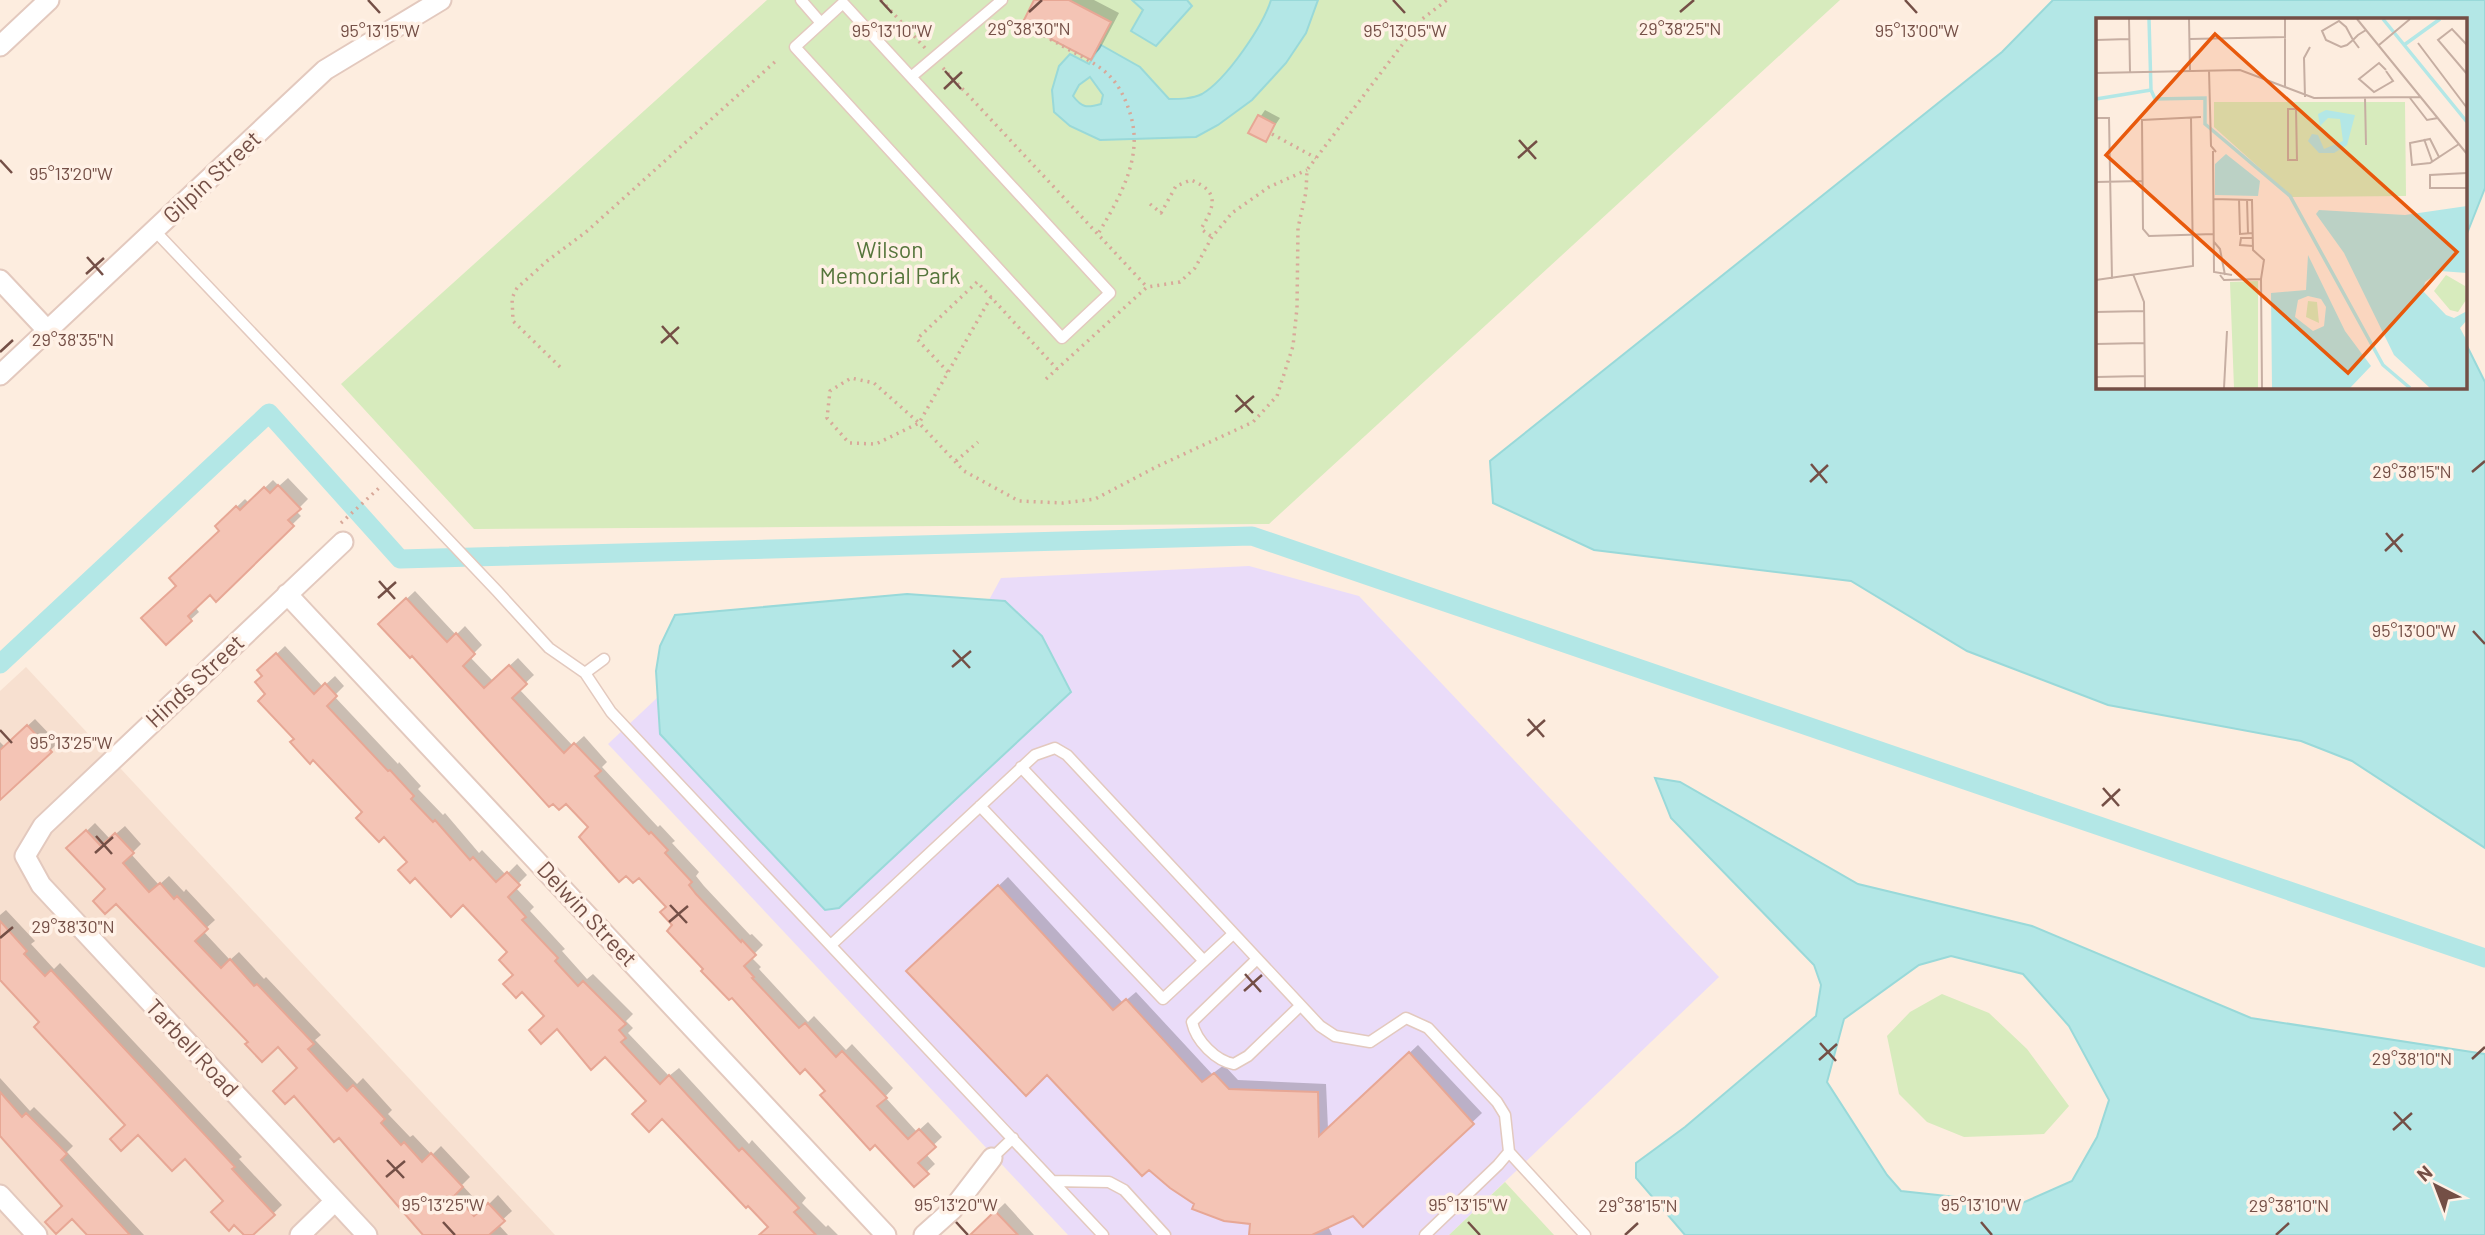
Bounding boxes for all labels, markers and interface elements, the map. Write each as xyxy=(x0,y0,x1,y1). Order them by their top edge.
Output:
text: 29°38'30"N xyxy=(987,17,1071,39)
text: 29°38'25"N xyxy=(1639,17,1721,39)
inset map xyxy=(2096,18,2468,388)
text: 95°13'15"W xyxy=(340,19,420,41)
text: 95°13'10"W xyxy=(852,19,932,41)
text: 95°13'05"W xyxy=(1363,19,1447,41)
text: 95°13'00"W xyxy=(1875,19,1959,41)
street label: Gilpin Street xyxy=(157,124,266,229)
text: 95°13'20"W xyxy=(29,162,113,184)
park label: Wilson Memorial Park xyxy=(819,235,961,289)
text: 29°38'35"N xyxy=(32,328,114,350)
text: 29°38'15"N xyxy=(2372,460,2452,482)
text: 95°13'00"W xyxy=(2372,619,2456,641)
street label: Hinds Street xyxy=(139,628,249,733)
text: 95°13'25"W xyxy=(30,731,113,753)
street label: Delwin Street xyxy=(532,855,644,972)
text: 29°38'30"N xyxy=(31,915,115,937)
street label: Tarbell Road xyxy=(140,993,245,1102)
text: 29°38'10"N xyxy=(2372,1047,2452,1069)
north arrow xyxy=(2401,1151,2471,1221)
text: N xyxy=(2412,1160,2437,1186)
text: 95°13'25"W xyxy=(402,1193,485,1215)
text: 95°13'20"W xyxy=(914,1193,998,1215)
text: 95°13'15"W xyxy=(1428,1193,1508,1215)
text: 95°13'10"W xyxy=(1941,1193,2021,1215)
text: 29°38'15"N xyxy=(1598,1194,1678,1216)
text: 29°38'10"N xyxy=(2249,1194,2329,1216)

